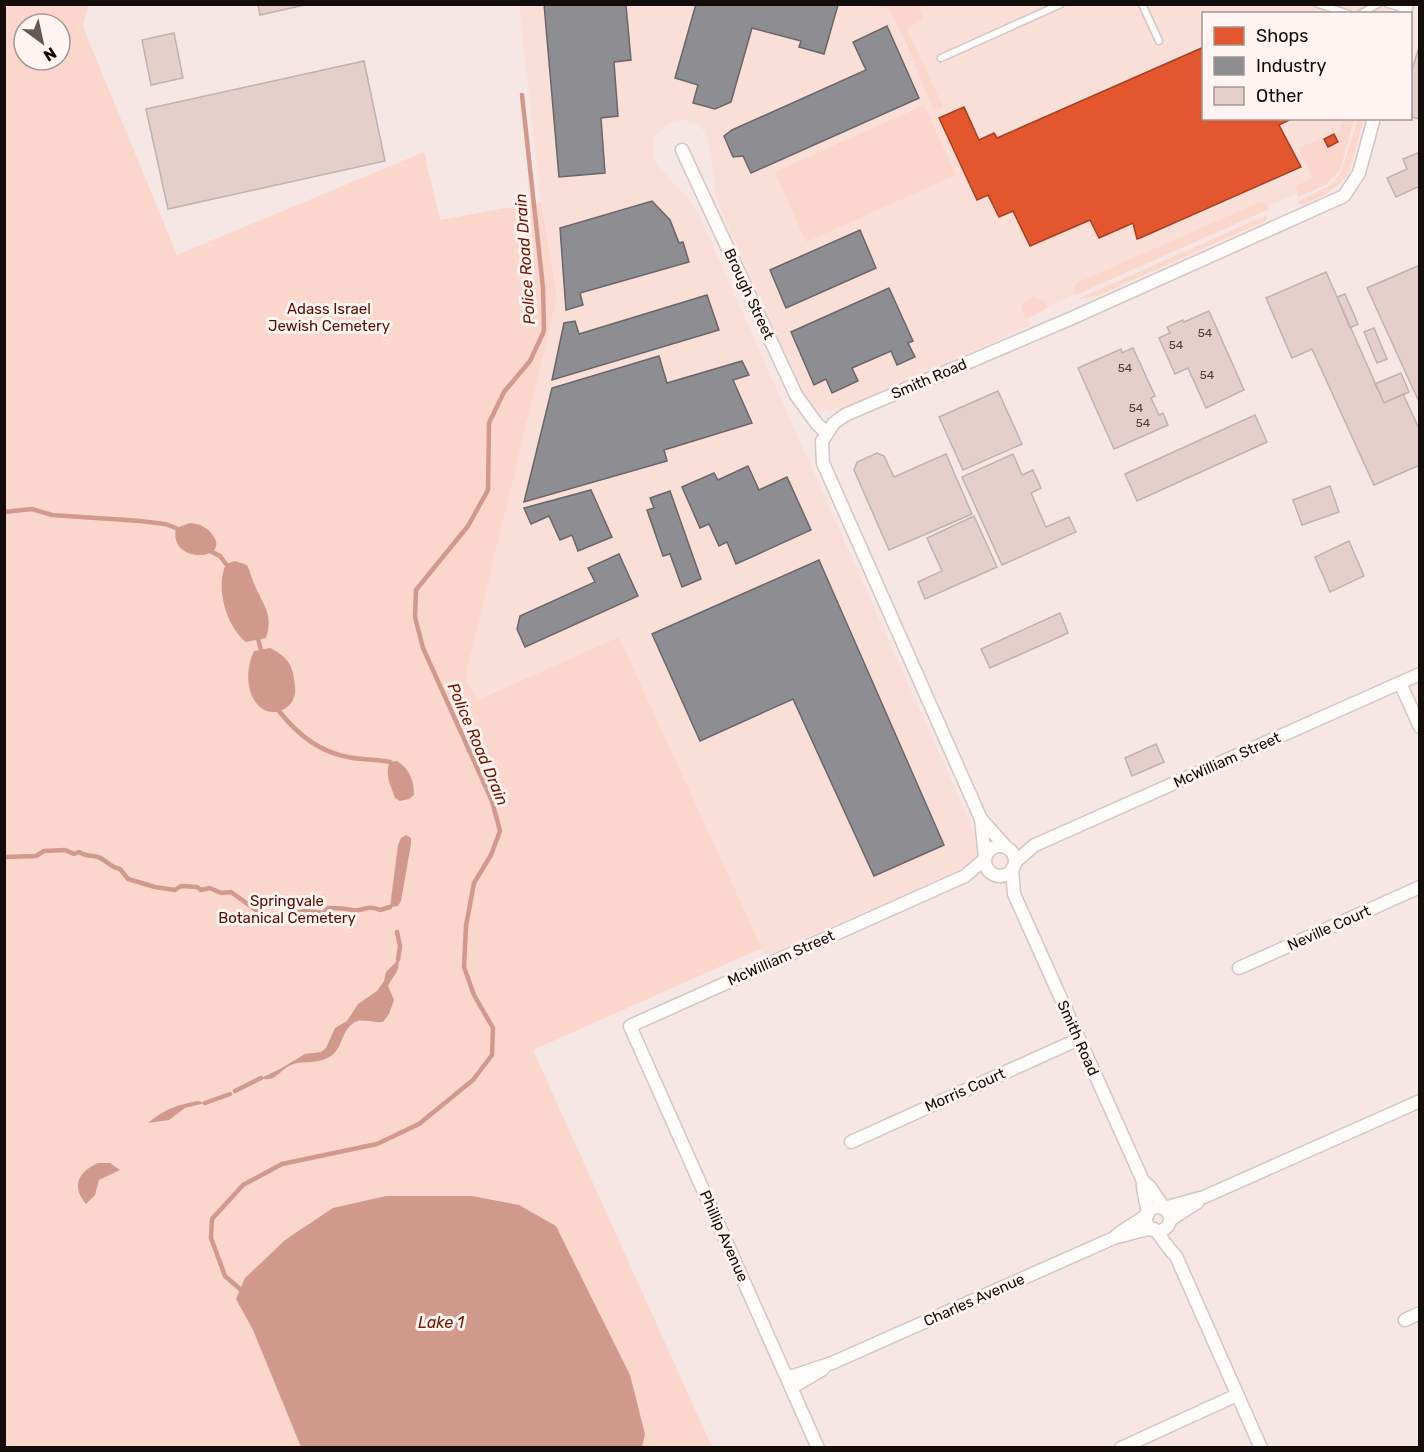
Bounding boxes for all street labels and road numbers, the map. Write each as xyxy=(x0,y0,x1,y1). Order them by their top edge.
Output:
street label: Brough Street xyxy=(720,246,778,342)
street label: Smith Road xyxy=(888,355,970,403)
street label: McWilliam Street xyxy=(1171,728,1283,792)
street label: Neville Court xyxy=(1285,902,1373,954)
street label: McWilliam Street xyxy=(725,926,837,990)
street label: Smith Road xyxy=(1053,998,1103,1078)
street label: Morris Court xyxy=(922,1064,1008,1116)
street label: Phillip Avenue xyxy=(696,1188,752,1284)
street label: Charles Avenue xyxy=(921,1270,1027,1330)

